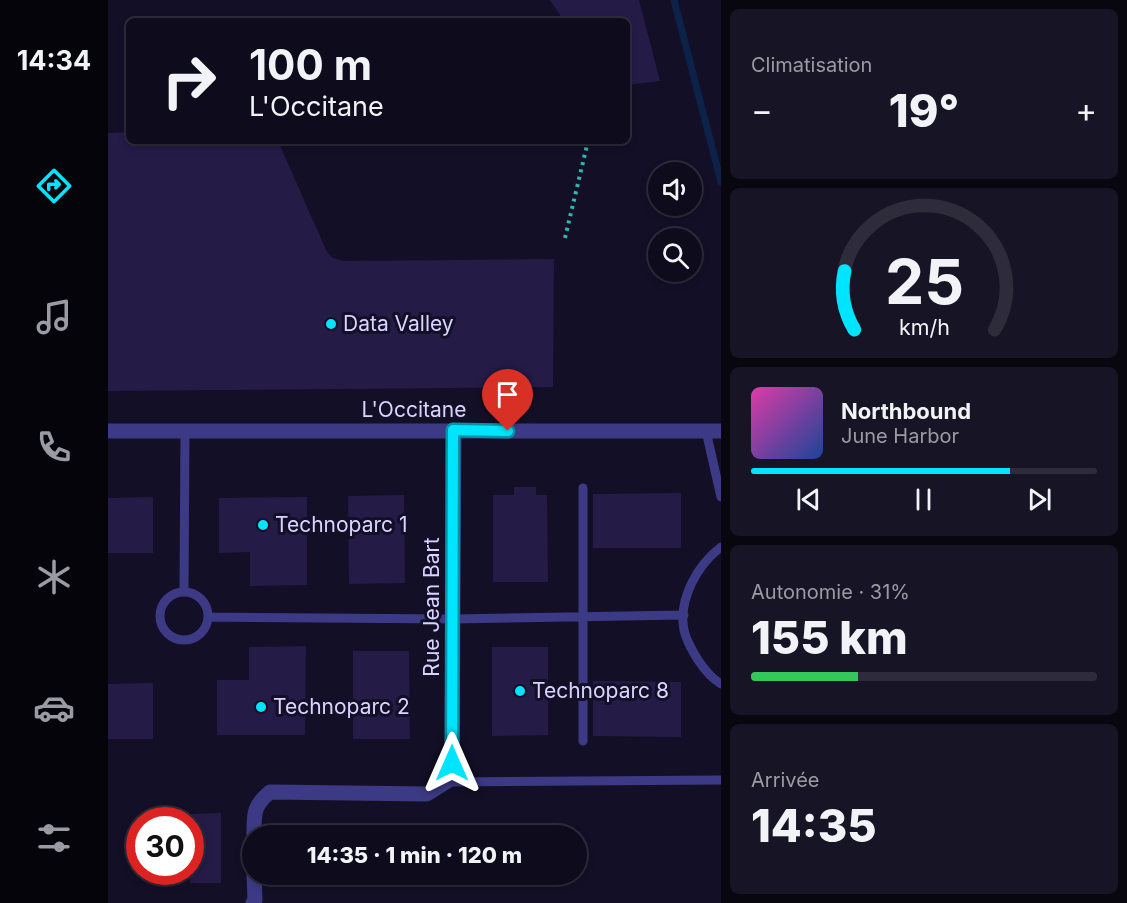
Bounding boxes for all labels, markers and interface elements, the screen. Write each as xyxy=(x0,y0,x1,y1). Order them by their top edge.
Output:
text: 100 m xyxy=(249,39,372,90)
icon: right xyxy=(150,42,228,120)
text: 14:34 xyxy=(17,44,91,77)
text: Climatisation xyxy=(751,53,872,77)
text: 19° xyxy=(889,83,959,138)
text: L'Occitane xyxy=(249,90,384,123)
text: − xyxy=(751,90,773,130)
text: + xyxy=(1075,90,1097,130)
map controls xyxy=(648,162,702,282)
button: sound xyxy=(648,162,702,216)
icon: directions xyxy=(33,165,75,207)
button: search xyxy=(648,228,702,282)
text: 25 xyxy=(884,244,964,319)
icon: music xyxy=(33,296,75,338)
place label: Data Valley xyxy=(343,311,454,336)
text: km/h xyxy=(899,314,949,340)
marker: Data Valley xyxy=(324,317,338,331)
pin xyxy=(482,369,533,431)
icon: arrive xyxy=(491,378,524,411)
street label: L'Occitane xyxy=(362,397,466,422)
text: Northbound xyxy=(841,398,971,424)
text: June Harbor xyxy=(841,424,959,448)
icon: phone xyxy=(33,426,75,468)
icon: previous xyxy=(792,483,825,516)
icon: pause xyxy=(907,483,940,516)
icon: next xyxy=(1023,483,1056,516)
place label: Technoparc 1 xyxy=(275,512,407,537)
marker: Technoparc 1 xyxy=(256,518,270,532)
street label: Rue Jean Bart xyxy=(419,537,444,677)
icon: climate xyxy=(33,556,75,598)
text: Autonomie · 31% xyxy=(751,580,910,604)
text: 155 km xyxy=(751,610,908,665)
place label: Technoparc 8 xyxy=(532,678,669,703)
marker: Technoparc 8 xyxy=(513,684,527,698)
icon: car xyxy=(33,687,75,729)
place label: Technoparc 2 xyxy=(273,694,410,719)
marker: Technoparc 2 xyxy=(254,700,268,714)
position arrow xyxy=(420,731,484,795)
text: Arrivée xyxy=(751,768,820,792)
text: 14:35 xyxy=(751,798,877,853)
speed limit sign: 30 xyxy=(126,807,204,885)
icon: filters xyxy=(33,817,75,859)
text: 14:35 · 1 min · 120 m xyxy=(307,842,522,868)

